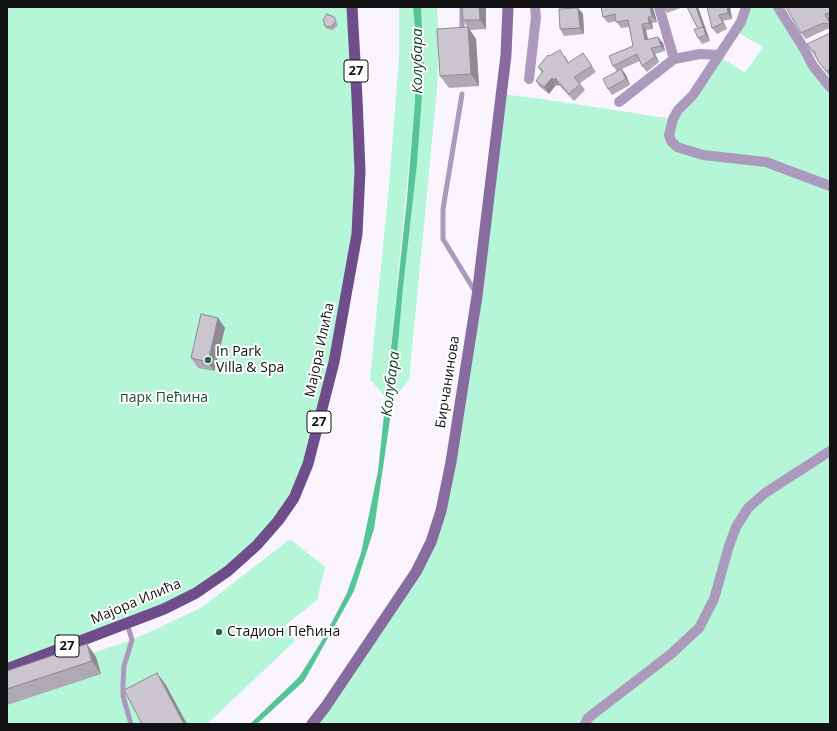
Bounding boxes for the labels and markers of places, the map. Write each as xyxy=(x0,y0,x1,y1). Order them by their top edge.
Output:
place label: In Park Villa & Spa xyxy=(216,344,284,376)
marker: In Park Villa & Spa xyxy=(203,355,213,365)
place label: Стадион Пећина xyxy=(227,624,340,640)
marker: Стадион Пећина xyxy=(214,627,224,637)

